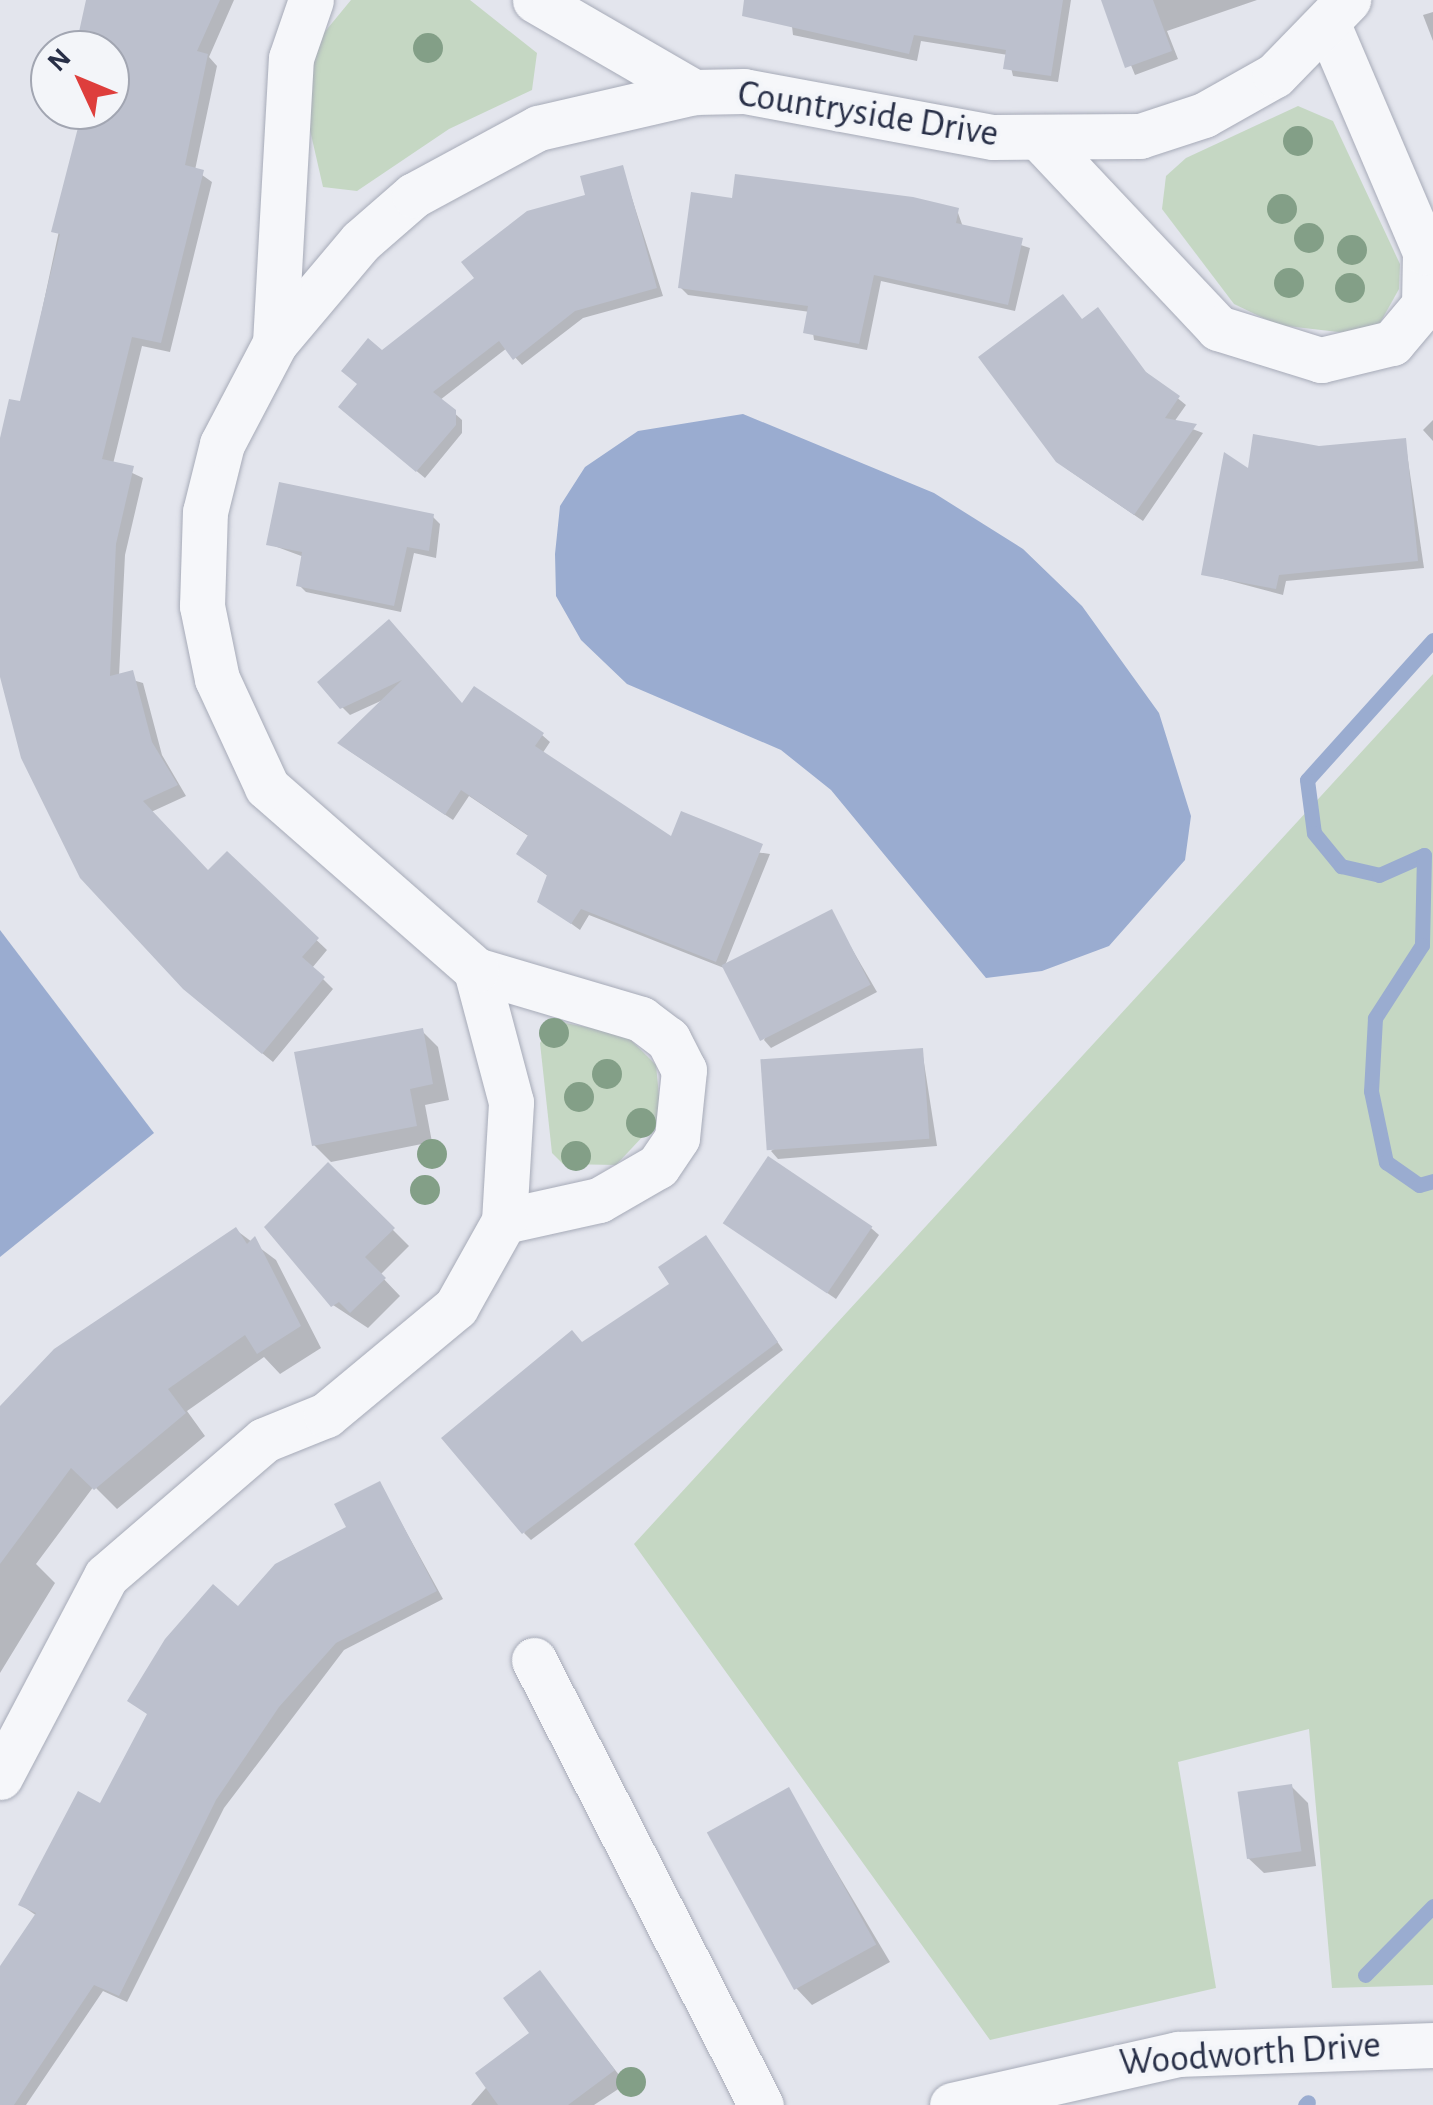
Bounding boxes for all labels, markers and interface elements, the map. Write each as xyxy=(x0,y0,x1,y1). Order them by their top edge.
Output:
north arrow xyxy=(30,30,130,130)
text: N xyxy=(43,44,77,77)
street label: Countryside Drive xyxy=(734,72,1002,158)
street label: Woodworth Drive xyxy=(1118,2023,1382,2087)

